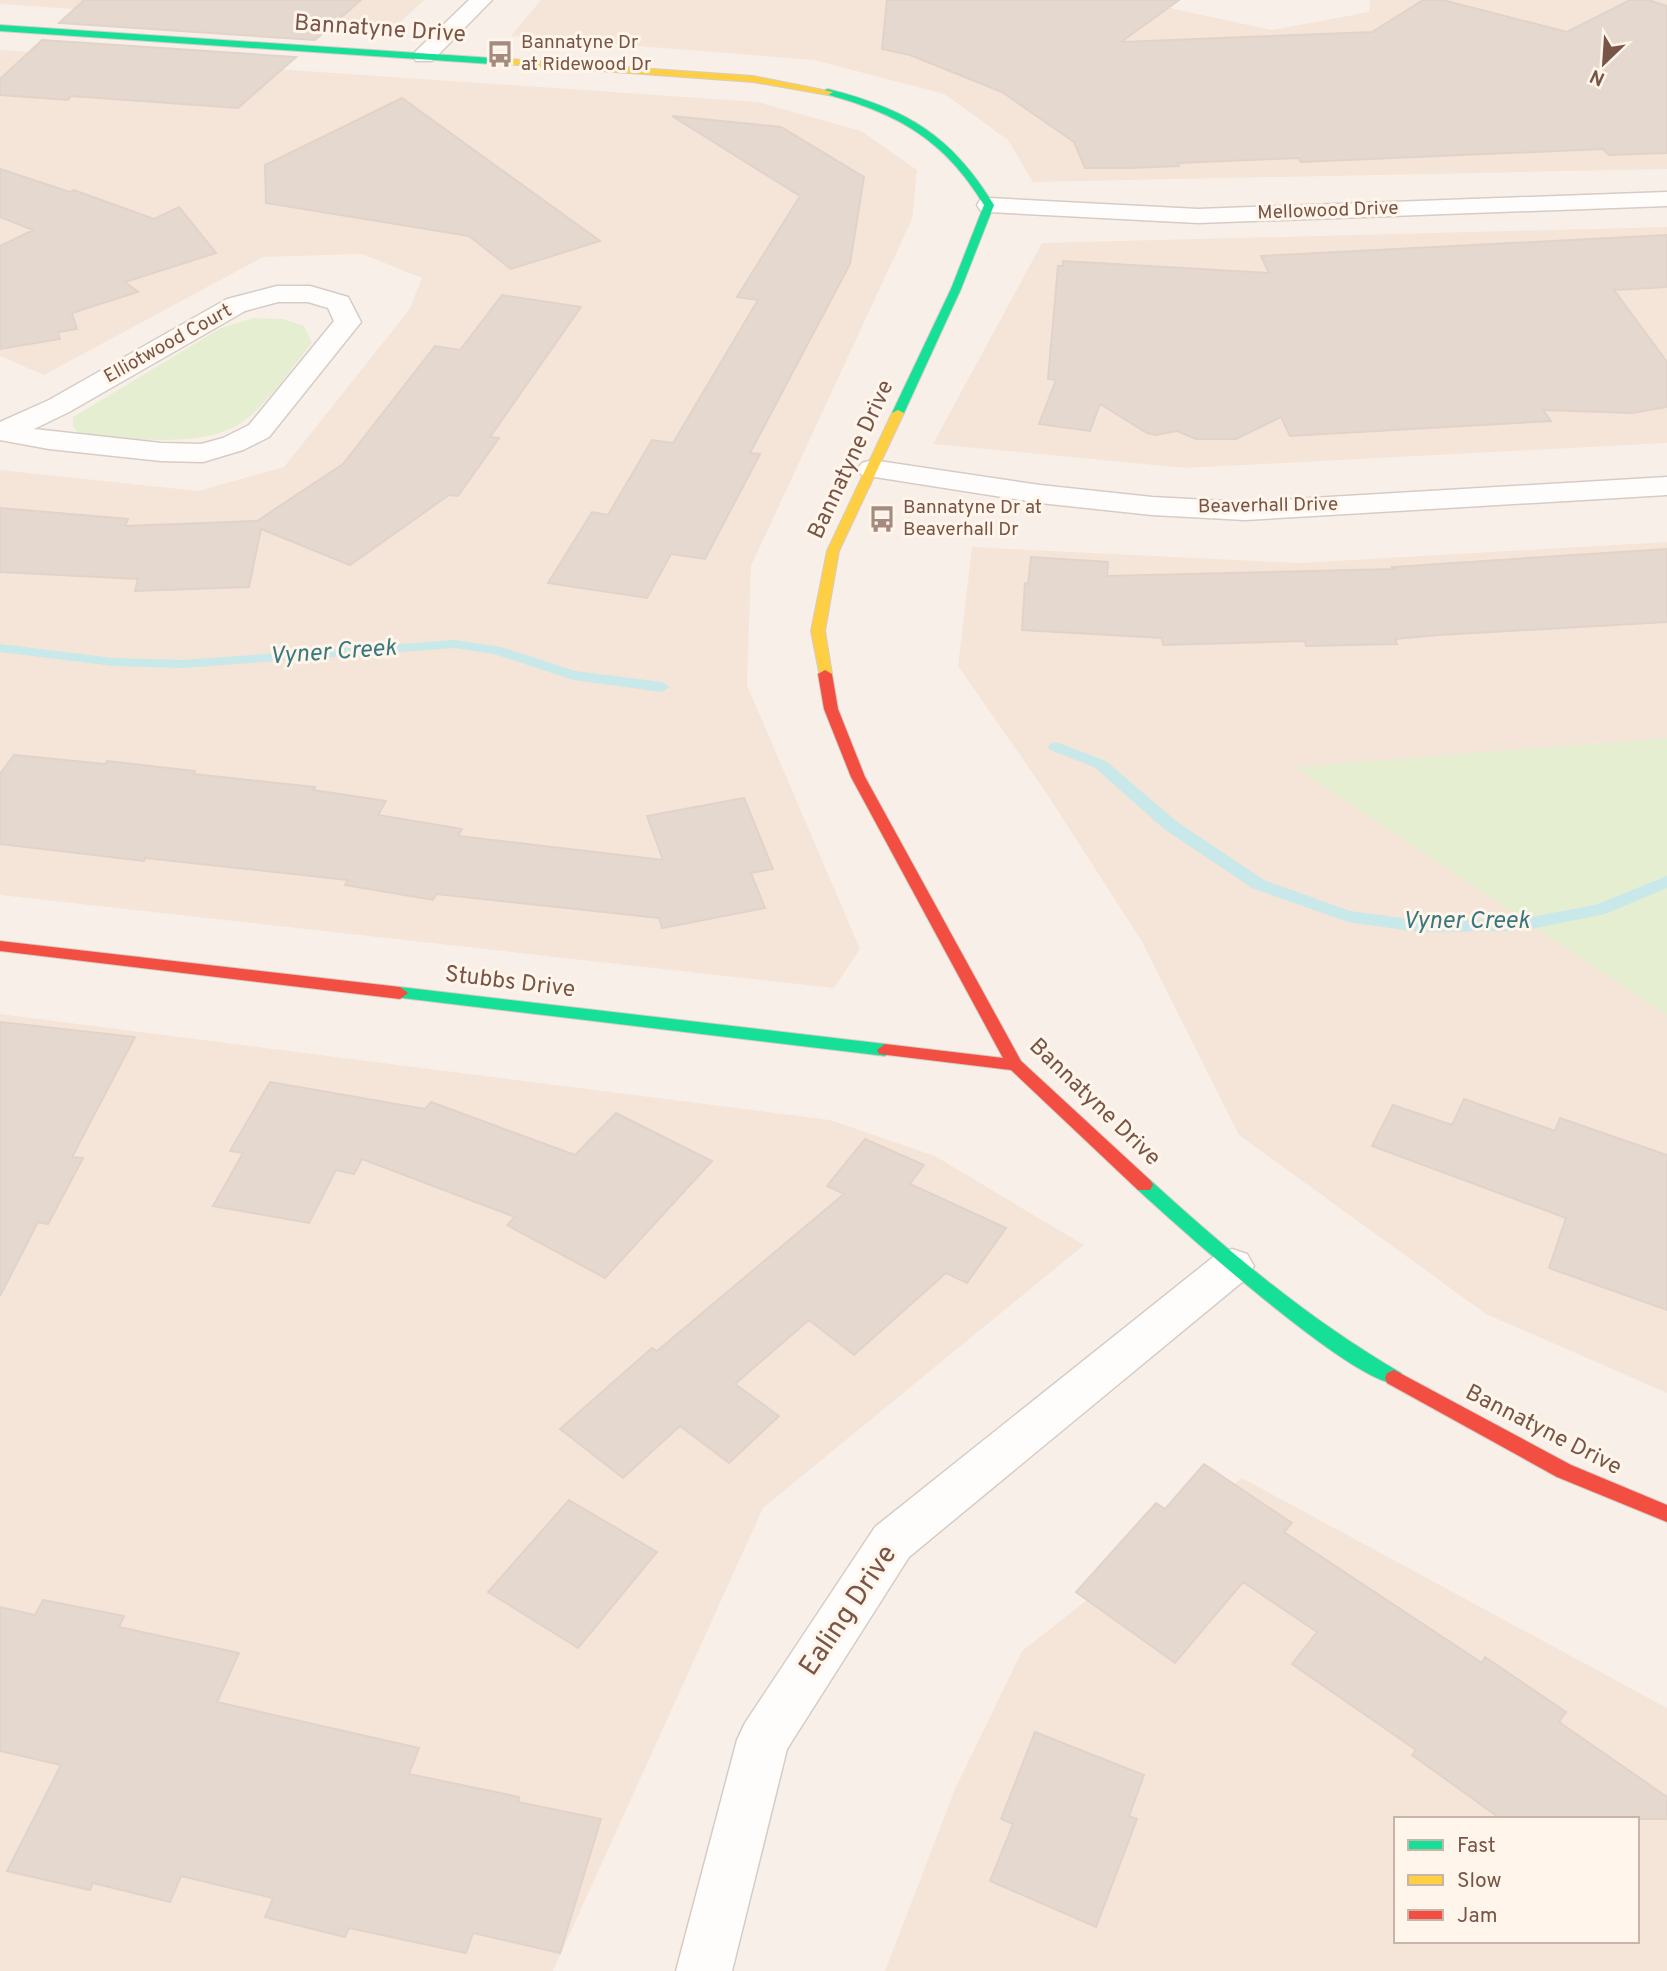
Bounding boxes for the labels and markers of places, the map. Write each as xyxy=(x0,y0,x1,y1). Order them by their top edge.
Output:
place label: Bannatyne Dr at Ridewood Dr xyxy=(521,31,652,77)
bus stop icon: Bannatyne Dr at Ridewood Dr xyxy=(485,39,515,69)
place label: Bannatyne Dr at Beaverhall Dr xyxy=(903,496,1042,542)
bus stop icon: Bannatyne Dr at Beaverhall Dr xyxy=(867,504,897,534)

